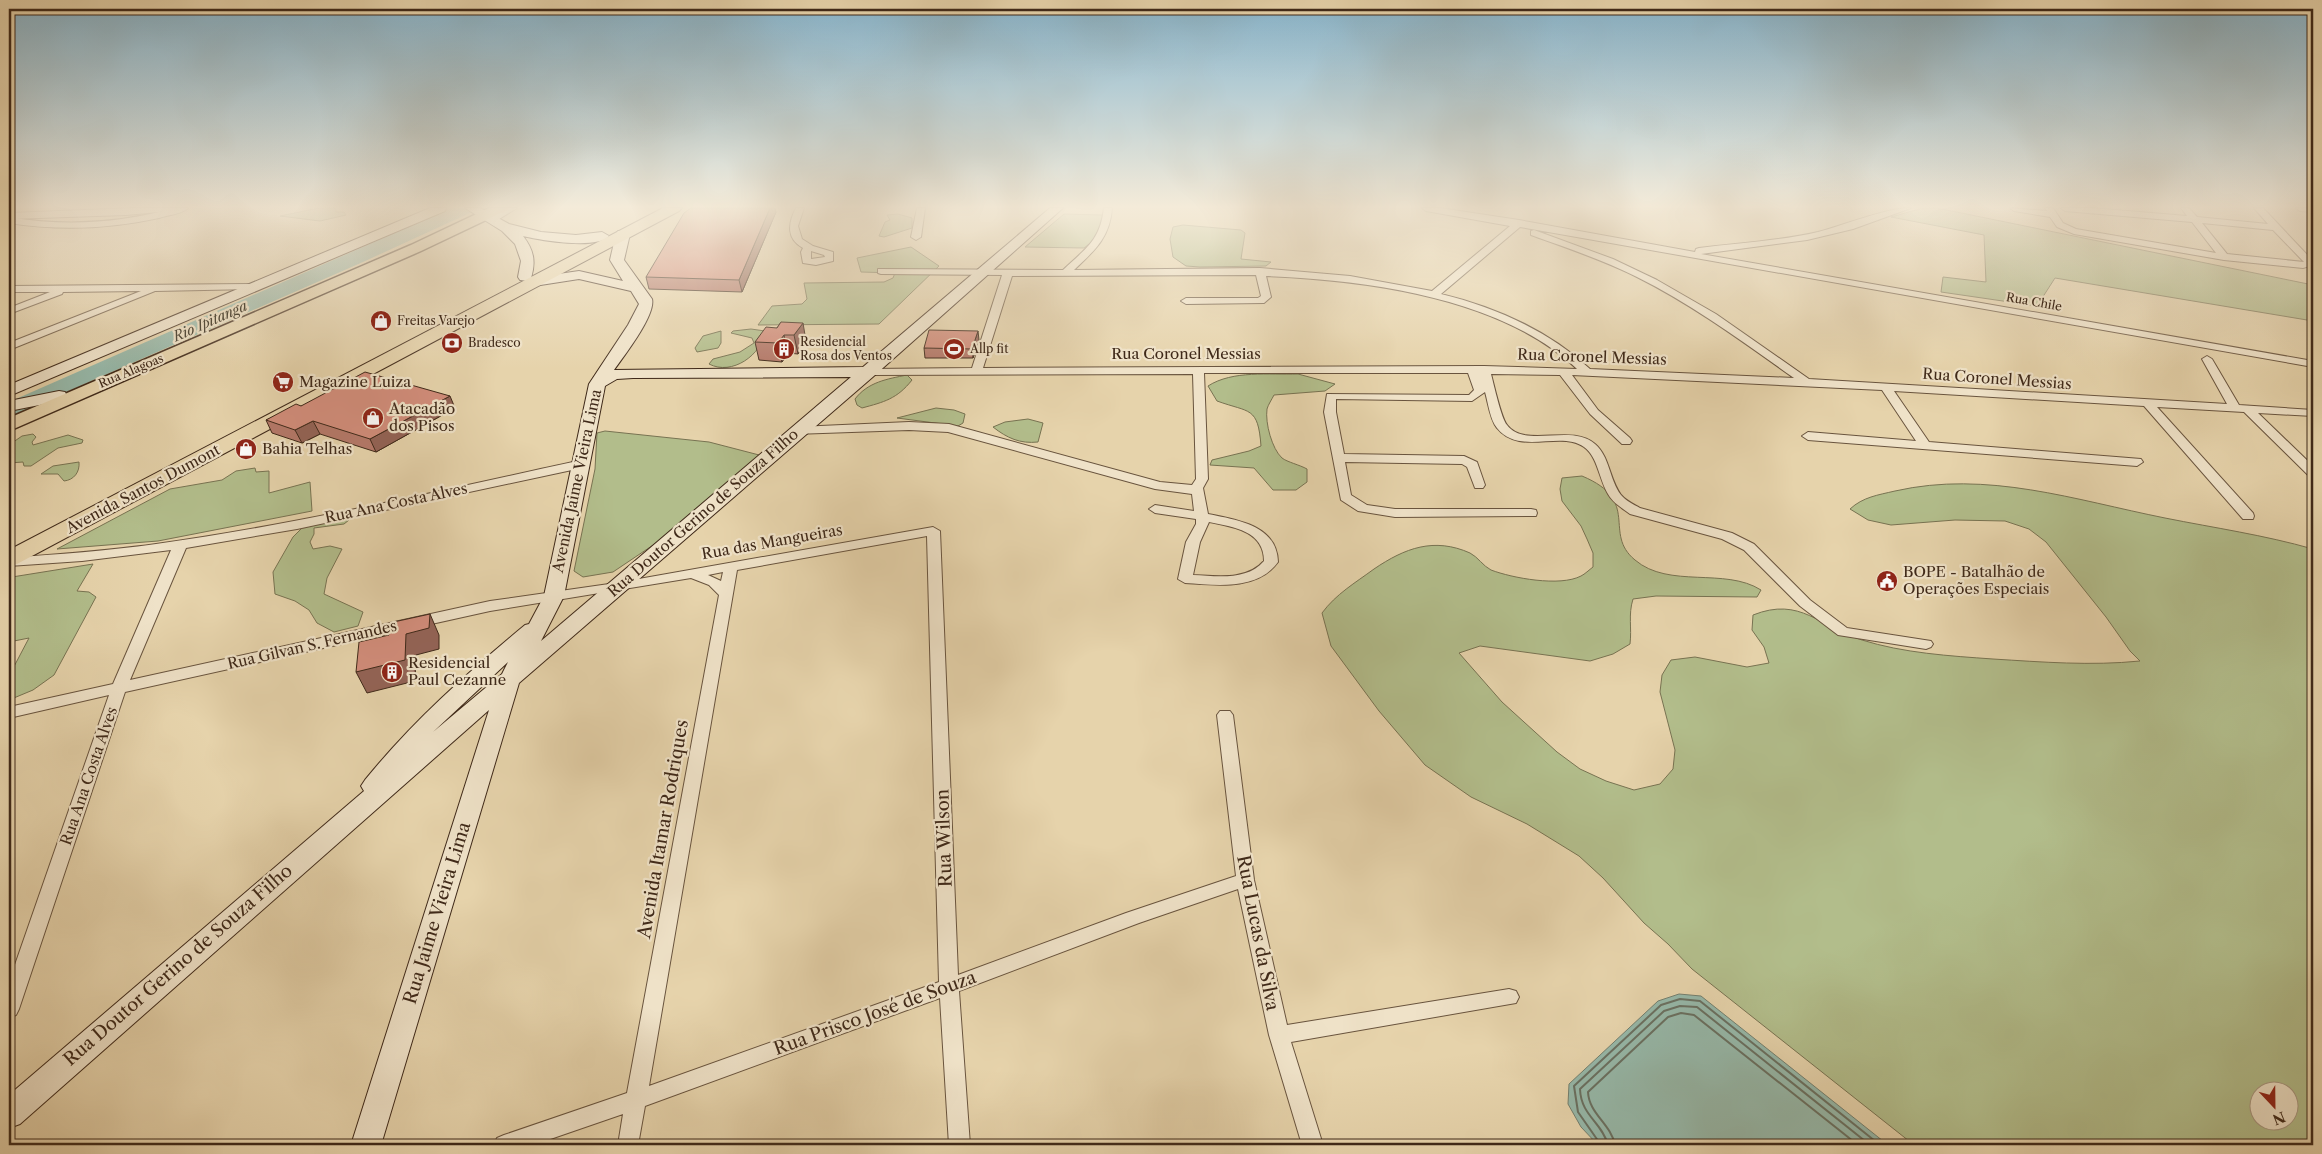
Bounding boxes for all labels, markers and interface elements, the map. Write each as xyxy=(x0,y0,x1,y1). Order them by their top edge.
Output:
street label: Rua Chile xyxy=(2005,289,2063,314)
water label: Rio Ipitanga xyxy=(169,296,250,346)
shop icon: Freitas Varejo xyxy=(369,309,393,333)
place label: Freitas Varejo xyxy=(397,313,475,328)
bank icon: Bradesco xyxy=(440,331,464,355)
place label: Residencial Rosa dos Ventos xyxy=(800,334,892,363)
place label: Bradesco xyxy=(468,335,521,350)
building icon: Residencial Rosa dos Ventos xyxy=(772,337,796,361)
sports icon: Allp fit xyxy=(942,337,966,361)
place label: Allp fit xyxy=(969,341,1009,356)
street label: Rua Coronel Messias xyxy=(1111,344,1261,363)
street label: Rua Coronel Messias xyxy=(1517,344,1667,369)
street label: Rua Alagoas xyxy=(96,350,166,391)
street label: Rua Coronel Messias xyxy=(1922,364,2072,393)
supermarket icon: Magazine Luiza xyxy=(271,370,295,394)
place label: Magazine Luiza xyxy=(299,372,411,391)
street label: Avenida Jaime Vieira Lima xyxy=(548,387,605,575)
place label: Atacadão dos Pisos xyxy=(388,399,455,435)
shop icon: Atacadão dos Pisos xyxy=(361,406,385,430)
street label: Rua Doutor Gerino de Souza Filho xyxy=(603,425,802,601)
shop icon: Bahia Telhas xyxy=(234,437,258,461)
place label: Bahia Telhas xyxy=(262,439,352,458)
street label: Avenida Santos Dumont xyxy=(62,440,224,538)
street label: Rua Ana Costa Alves xyxy=(323,478,469,527)
street label: Rua das Mangueiras xyxy=(700,520,844,563)
place label: BOPE - Batalhão de Operações Especiais xyxy=(1903,562,2049,598)
public building icon: BOPE - Batalhão de Operações Especiais xyxy=(1875,569,1899,593)
street label: Rua Gilvan S. Fernandes xyxy=(225,616,398,673)
place label: Residencial Paul Cezanne xyxy=(408,653,506,689)
building icon: Residencial Paul Cezanne xyxy=(380,660,404,684)
street label: Rua Ana Costa Alves xyxy=(56,704,121,848)
street label: Avenida Itamar Rodriques xyxy=(633,718,693,941)
street label: Rua Wilson xyxy=(931,788,957,888)
street label: Rua Jaime Vieira Lima xyxy=(399,819,475,1007)
street label: Rua Lucas da Silva xyxy=(1232,853,1284,1013)
street label: Rua Doutor Gerino de Souza Filho xyxy=(59,860,297,1070)
street label: Rua Prisco José de Souza xyxy=(771,966,980,1060)
north arrow xyxy=(2250,1082,2300,1132)
text: N xyxy=(2270,1107,2288,1129)

